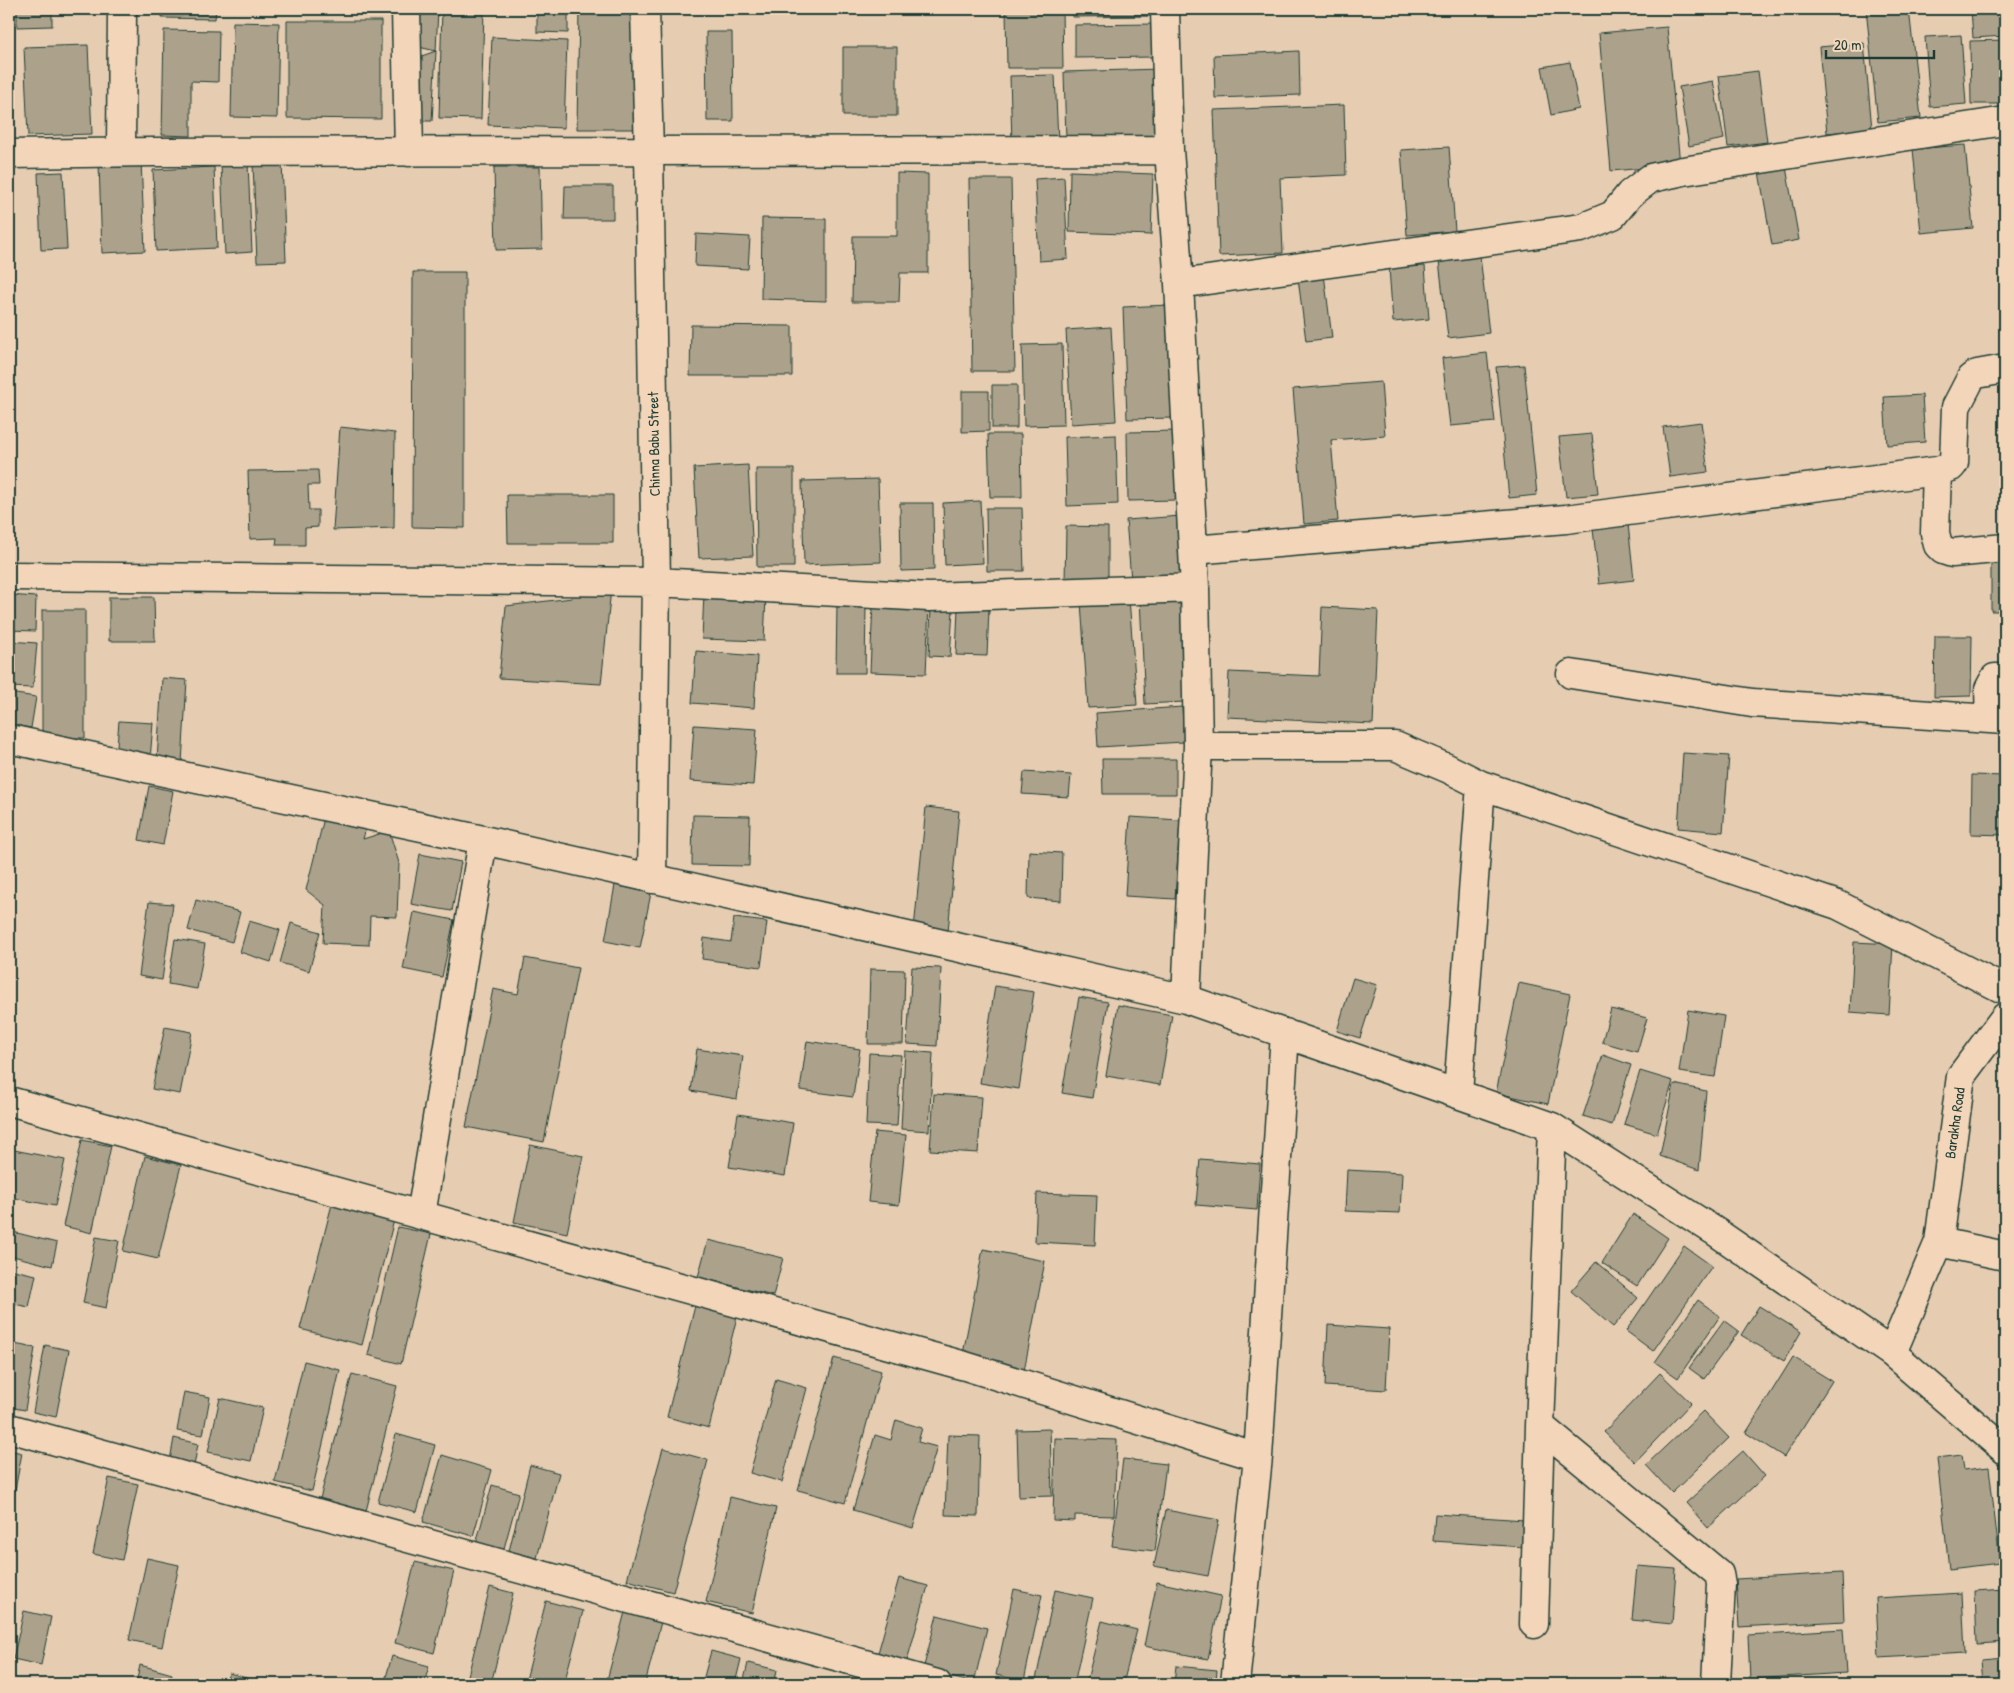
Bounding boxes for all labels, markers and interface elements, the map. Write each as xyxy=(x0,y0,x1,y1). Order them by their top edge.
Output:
scale bar xyxy=(1826,28,1934,60)
text: 20 m xyxy=(1834,34,1861,55)
street label: Chinna Babu Street xyxy=(642,391,665,497)
street label: Barakha Road xyxy=(1939,1086,1970,1160)

